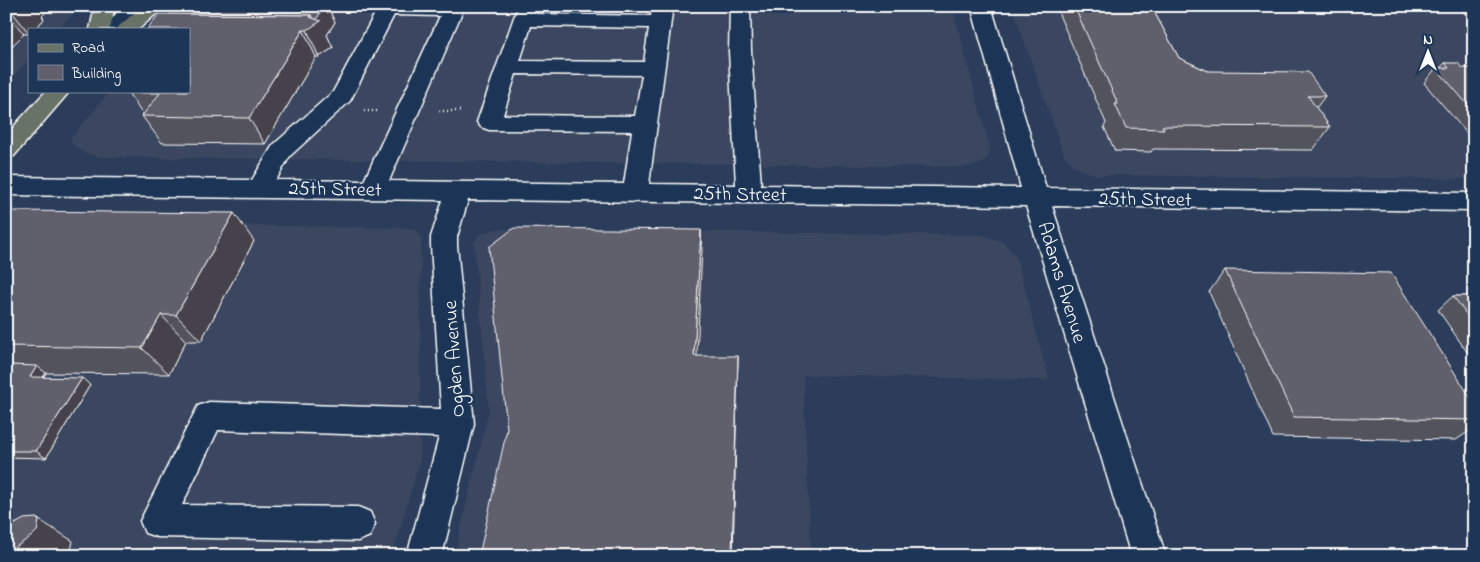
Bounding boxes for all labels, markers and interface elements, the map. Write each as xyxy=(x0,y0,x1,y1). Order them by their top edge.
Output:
legend xyxy=(28,28,190,92)
north arrow xyxy=(1402,28,1452,78)
text: N xyxy=(1423,30,1433,51)
text: Road xyxy=(72,37,105,59)
text: Building xyxy=(71,63,121,86)
street label: 25th Street xyxy=(288,175,382,206)
street label: 25th Street xyxy=(693,180,787,211)
street label: 25th Street xyxy=(1098,185,1192,216)
street label: Adams Avenue xyxy=(1028,219,1093,347)
street label: Ogden Avenue xyxy=(437,299,475,418)

